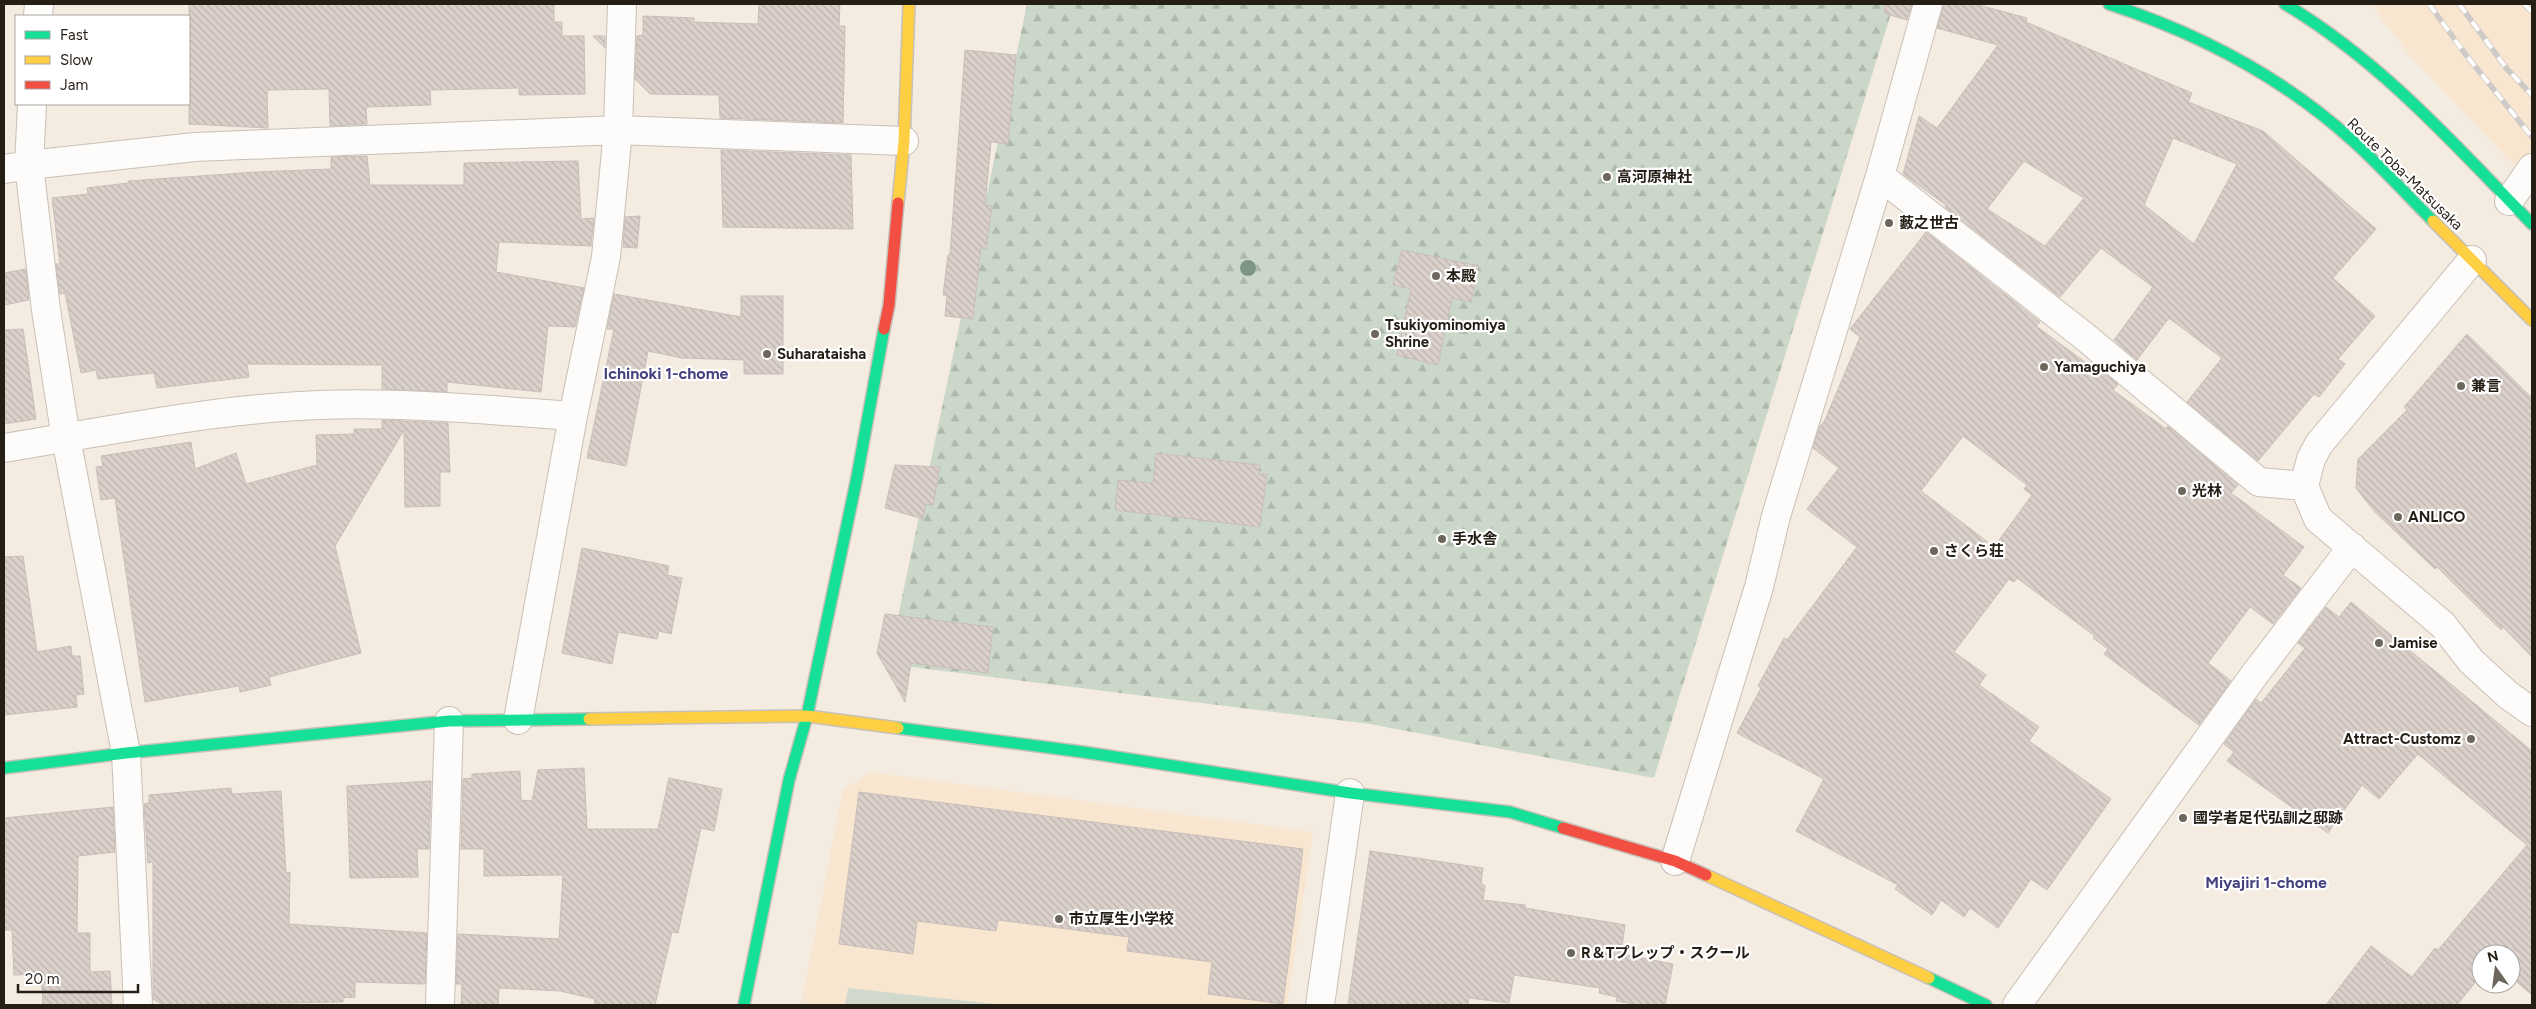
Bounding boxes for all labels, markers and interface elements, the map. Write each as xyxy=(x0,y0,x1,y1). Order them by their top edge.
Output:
legend xyxy=(15,15,190,105)
text: Fast xyxy=(60,26,89,44)
text: Slow xyxy=(60,51,93,69)
text: Jam xyxy=(60,76,88,94)
street label: Route Toba-Matsusaka xyxy=(2344,114,2466,234)
place label: 高河原神社 xyxy=(1617,168,1692,186)
marker: 高河原神社 xyxy=(1601,171,1613,183)
place label: 藪之世古 xyxy=(1899,214,1959,232)
marker: 藪之世古 xyxy=(1883,217,1895,229)
place label: 本殿 xyxy=(1446,267,1476,285)
marker: 本殿 xyxy=(1430,270,1442,282)
place label: Tsukiyominomiya Shrine xyxy=(1385,316,1505,351)
marker: Tsukiyominomiya Shrine xyxy=(1369,328,1381,340)
place label: Suharataisha xyxy=(777,345,866,363)
marker: Suharataisha xyxy=(761,348,773,360)
place label: Yamaguchiya xyxy=(2054,358,2146,376)
marker: Yamaguchiya xyxy=(2038,361,2050,373)
district label: Ichinoki 1-chome xyxy=(604,364,729,383)
place label: 兼言 xyxy=(2471,377,2501,395)
marker: 兼言 xyxy=(2455,380,2467,392)
place label: 光林 xyxy=(2192,482,2222,500)
marker: 光林 xyxy=(2176,485,2188,497)
place label: ANLICO xyxy=(2408,508,2466,526)
marker: ANLICO xyxy=(2392,511,2404,523)
place label: 手水舎 xyxy=(1452,530,1498,548)
marker: 手水舎 xyxy=(1436,533,1448,545)
place label: さくら荘 xyxy=(1944,542,2004,560)
marker: さくら荘 xyxy=(1928,545,1940,557)
place label: Jamise xyxy=(2389,634,2438,652)
marker: Jamise xyxy=(2373,637,2385,649)
place label: Attract-Customz xyxy=(2343,730,2461,748)
marker: Attract-Customz xyxy=(2465,733,2477,745)
place label: 國学者足代弘訓之邸跡 xyxy=(2193,809,2343,827)
marker: 國学者足代弘訓之邸跡 xyxy=(2177,812,2189,824)
district label: Miyajiri 1-chome xyxy=(2205,873,2327,892)
place label: 市立厚生小学校 xyxy=(1069,910,1174,928)
marker: 市立厚生小学校 xyxy=(1053,913,1065,925)
place label: R＆Tプレップ・スクール xyxy=(1581,944,1749,962)
north arrow xyxy=(2471,944,2521,994)
marker: R＆Tプレップ・スクール xyxy=(1565,947,1577,959)
text: N xyxy=(2486,947,2500,966)
scale bar xyxy=(18,962,138,994)
text: 20 m xyxy=(25,970,59,988)

